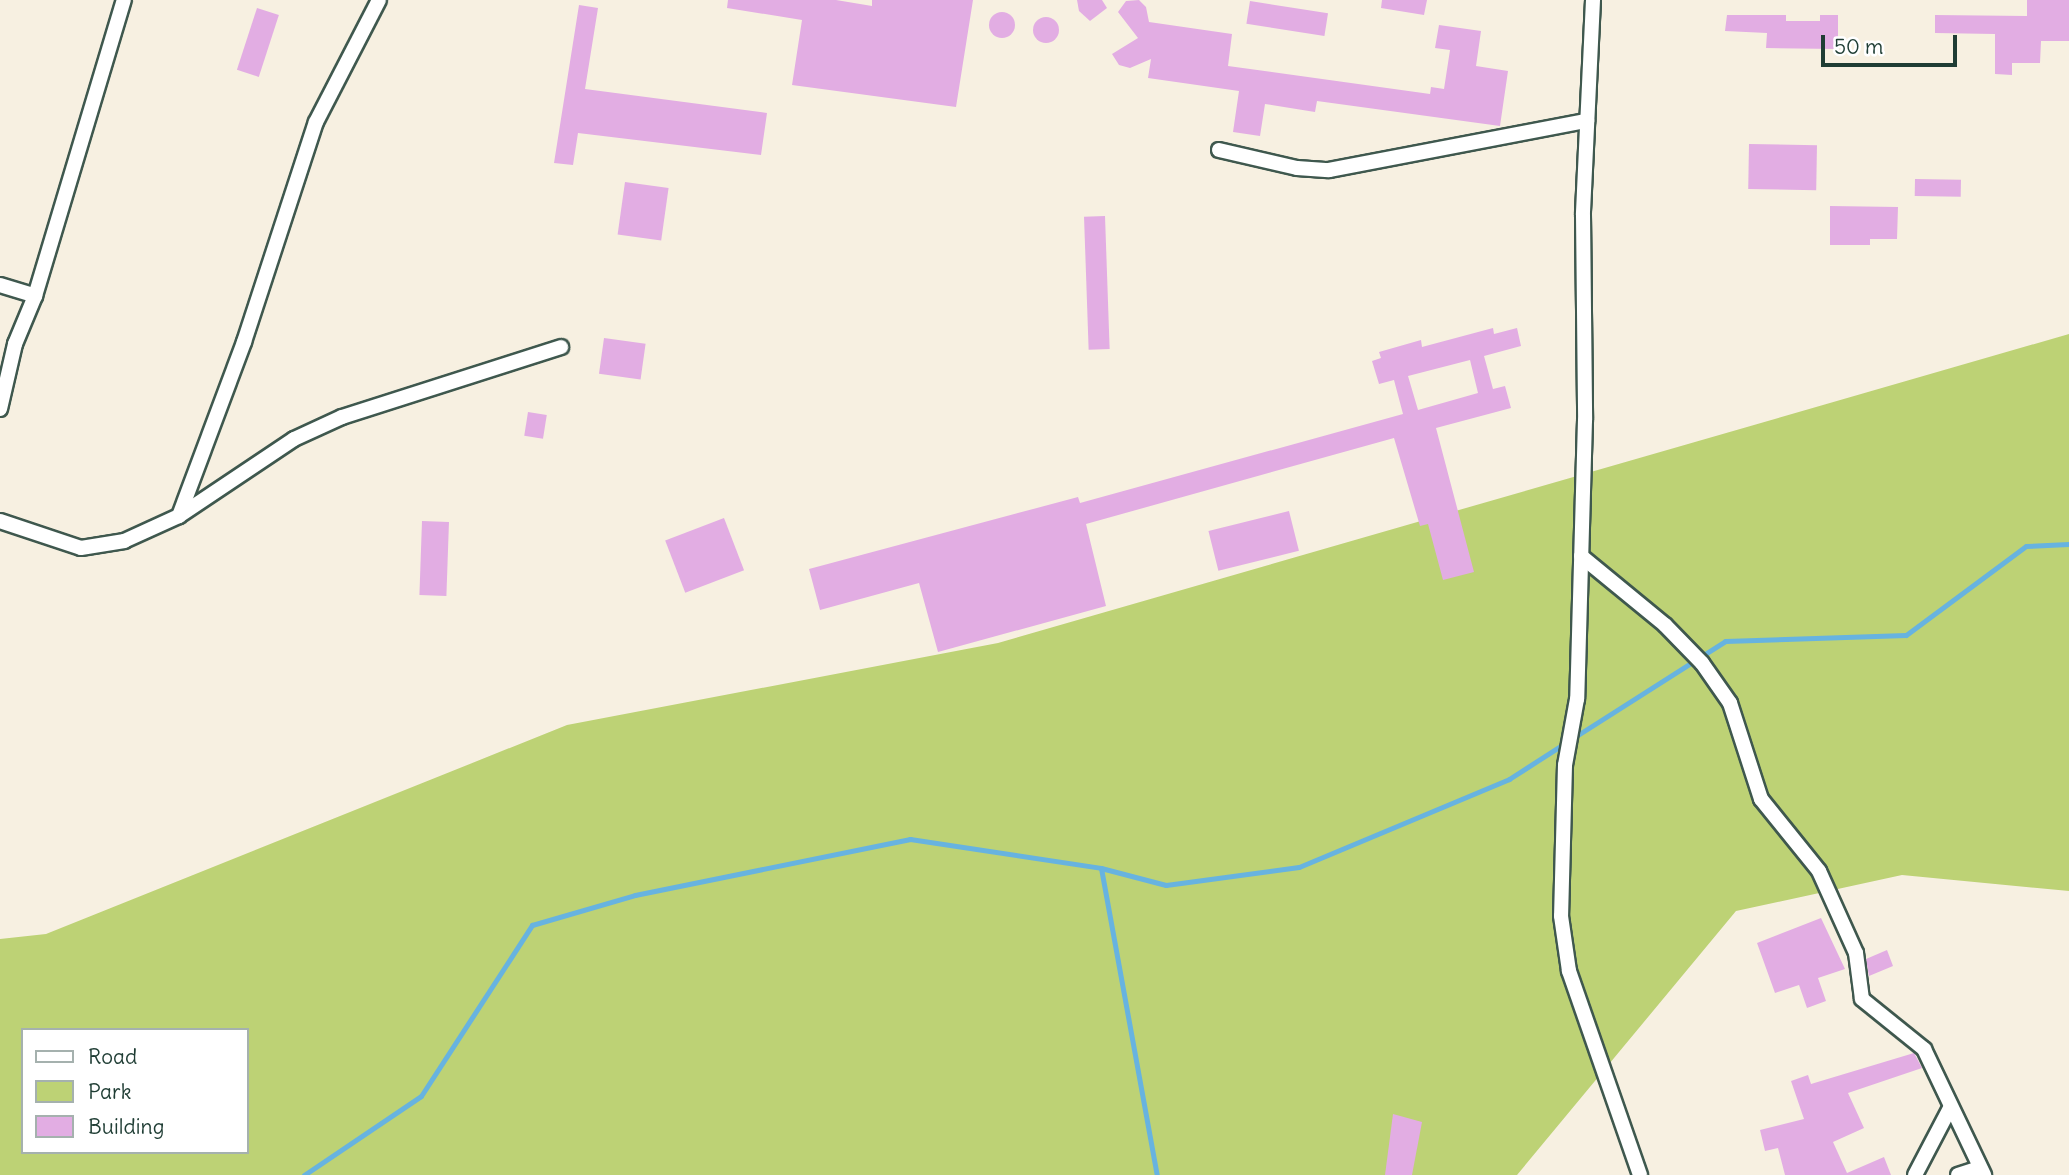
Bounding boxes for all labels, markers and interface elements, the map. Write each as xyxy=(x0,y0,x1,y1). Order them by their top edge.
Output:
scale bar xyxy=(1824,21,1960,65)
text: 50 m xyxy=(1834,33,1883,60)
legend xyxy=(21,1028,248,1154)
text: Road xyxy=(88,1043,137,1070)
text: Park xyxy=(88,1078,131,1105)
text: Building xyxy=(88,1113,164,1140)

